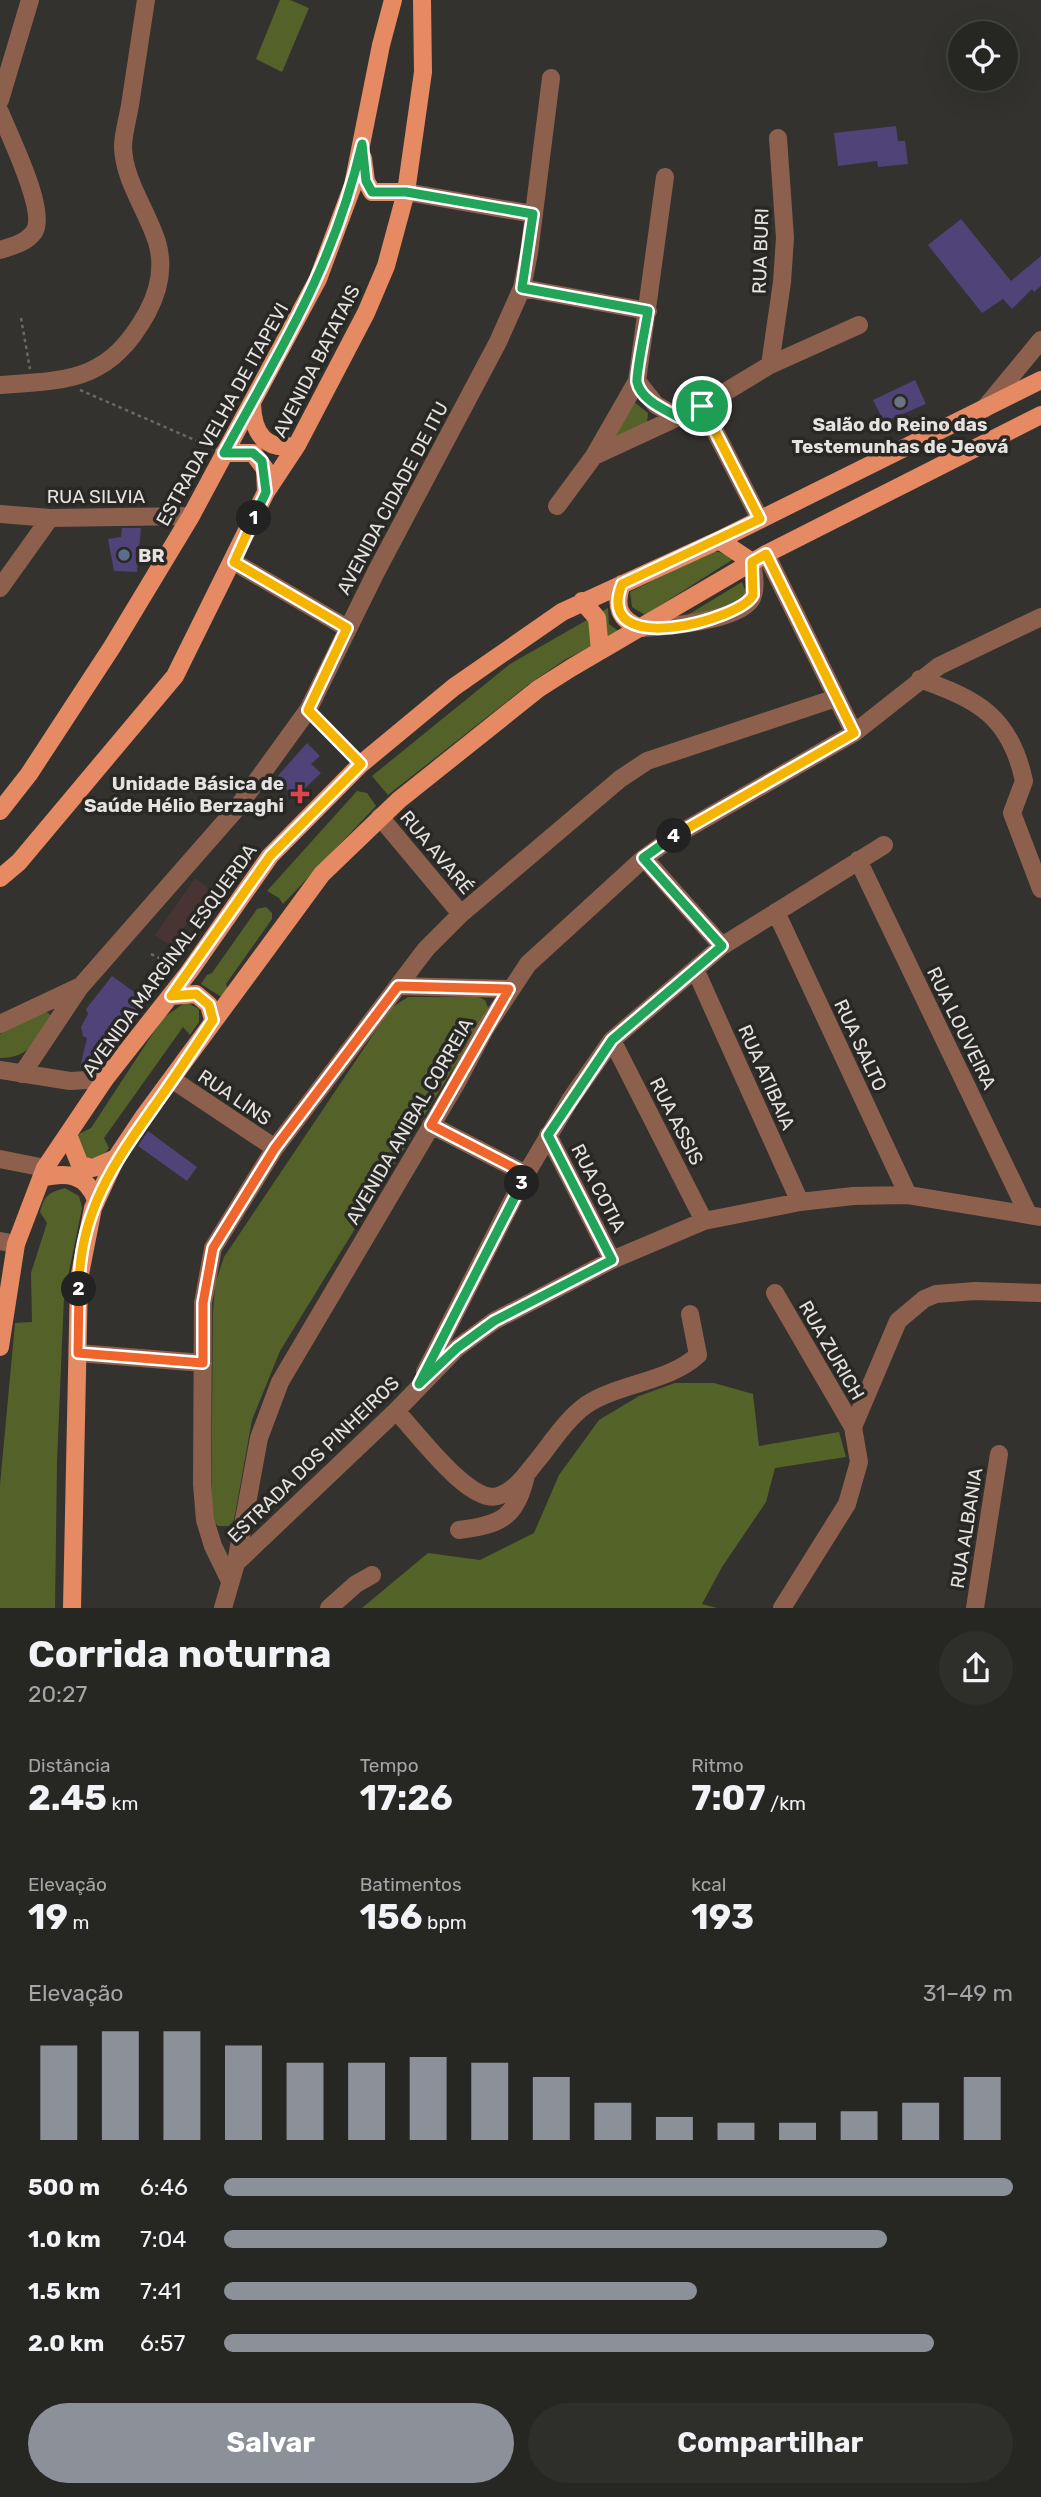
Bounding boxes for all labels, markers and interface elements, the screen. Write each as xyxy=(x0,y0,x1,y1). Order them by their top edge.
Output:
map controls xyxy=(948,21,1018,91)
button: locate xyxy=(948,21,1018,91)
street label: RUA BURI xyxy=(748,208,773,294)
street label: AVENIDA BATATAIS xyxy=(268,281,365,441)
street label: ESTRADA VELHA DE ITAPEVI xyxy=(151,299,293,530)
pin xyxy=(672,376,732,436)
icon: arrive xyxy=(683,387,721,425)
marker: Salão do Reino das Testemunhas de Jeová xyxy=(892,394,908,410)
street label: AVENIDA CIDADE DE ITU xyxy=(332,398,453,599)
place label: Salão do Reino das Testemunhas de Jeová xyxy=(792,413,1008,458)
street label: RUA SILVIA xyxy=(47,485,146,508)
pin: 1 xyxy=(236,500,272,536)
text: 1 xyxy=(249,506,258,529)
place label: BR xyxy=(138,544,165,567)
marker: BR xyxy=(116,547,132,563)
place label: Unidade Básica de Saúde Hélio Berzaghi xyxy=(84,772,284,817)
marker: Unidade Básica de Saúde Hélio Berzaghi xyxy=(290,784,310,804)
street label: RUA AVARÉ xyxy=(395,806,478,899)
pin: 4 xyxy=(656,818,692,854)
text: 4 xyxy=(667,824,680,847)
street label: AVENIDA MARGINAL ESQUERDA xyxy=(77,839,262,1081)
street label: RUA LOUVEIRA xyxy=(922,963,1001,1093)
street label: RUA SALTO xyxy=(829,996,892,1095)
street label: AVENIDA ANIBAL CORREIA xyxy=(341,1014,478,1229)
street label: RUA ATIBAIA xyxy=(733,1021,800,1134)
street label: RUA LINS xyxy=(194,1065,276,1130)
street label: RUA ASSIS xyxy=(645,1074,708,1169)
street label: RUA COTIA xyxy=(566,1140,631,1237)
pin: 3 xyxy=(504,1166,540,1200)
text: 3 xyxy=(515,1171,528,1194)
pin: 2 xyxy=(62,1272,96,1306)
text: 2 xyxy=(72,1277,85,1300)
street label: RUA ZURICH xyxy=(794,1296,869,1404)
street label: ESTRADA DOS PINHEIROS xyxy=(223,1371,404,1547)
street label: RUA ALBANIA xyxy=(946,1466,987,1590)
text: Corrida noturna xyxy=(28,1631,332,1677)
button: share xyxy=(939,1631,1013,1705)
text: 20:27 xyxy=(28,1680,87,1708)
text: Distância xyxy=(28,1754,110,1777)
text: Tempo xyxy=(360,1754,419,1777)
text: Ritmo xyxy=(691,1754,744,1777)
text: 2.45 xyxy=(28,1777,107,1819)
text: 17:26 xyxy=(360,1777,453,1819)
text: 7:07 xyxy=(691,1777,765,1819)
text: km xyxy=(107,1792,138,1815)
text: /km xyxy=(765,1792,806,1815)
text: Elevação xyxy=(28,1873,107,1896)
text: Batimentos xyxy=(360,1873,462,1896)
text: kcal xyxy=(691,1873,726,1896)
text: 19 xyxy=(28,1896,68,1938)
text: 156 xyxy=(360,1896,422,1938)
text: 193 xyxy=(691,1896,754,1938)
text: m xyxy=(68,1911,89,1934)
text: bpm xyxy=(422,1911,467,1934)
text: Elevação xyxy=(28,1979,124,2007)
text: 31–49 m xyxy=(923,1979,1013,2007)
text: 500 m xyxy=(28,2173,100,2201)
text: 6:46 xyxy=(140,2173,188,2201)
text: 1.0 km xyxy=(28,2225,101,2253)
text: 7:04 xyxy=(140,2225,187,2253)
text: 1.5 km xyxy=(28,2277,100,2305)
text: 7:41 xyxy=(140,2277,181,2305)
text: 2.0 km xyxy=(28,2329,104,2357)
text: 6:57 xyxy=(140,2329,185,2357)
button: Salvar xyxy=(28,2403,514,2483)
button: Compartilhar xyxy=(528,2403,1013,2483)

